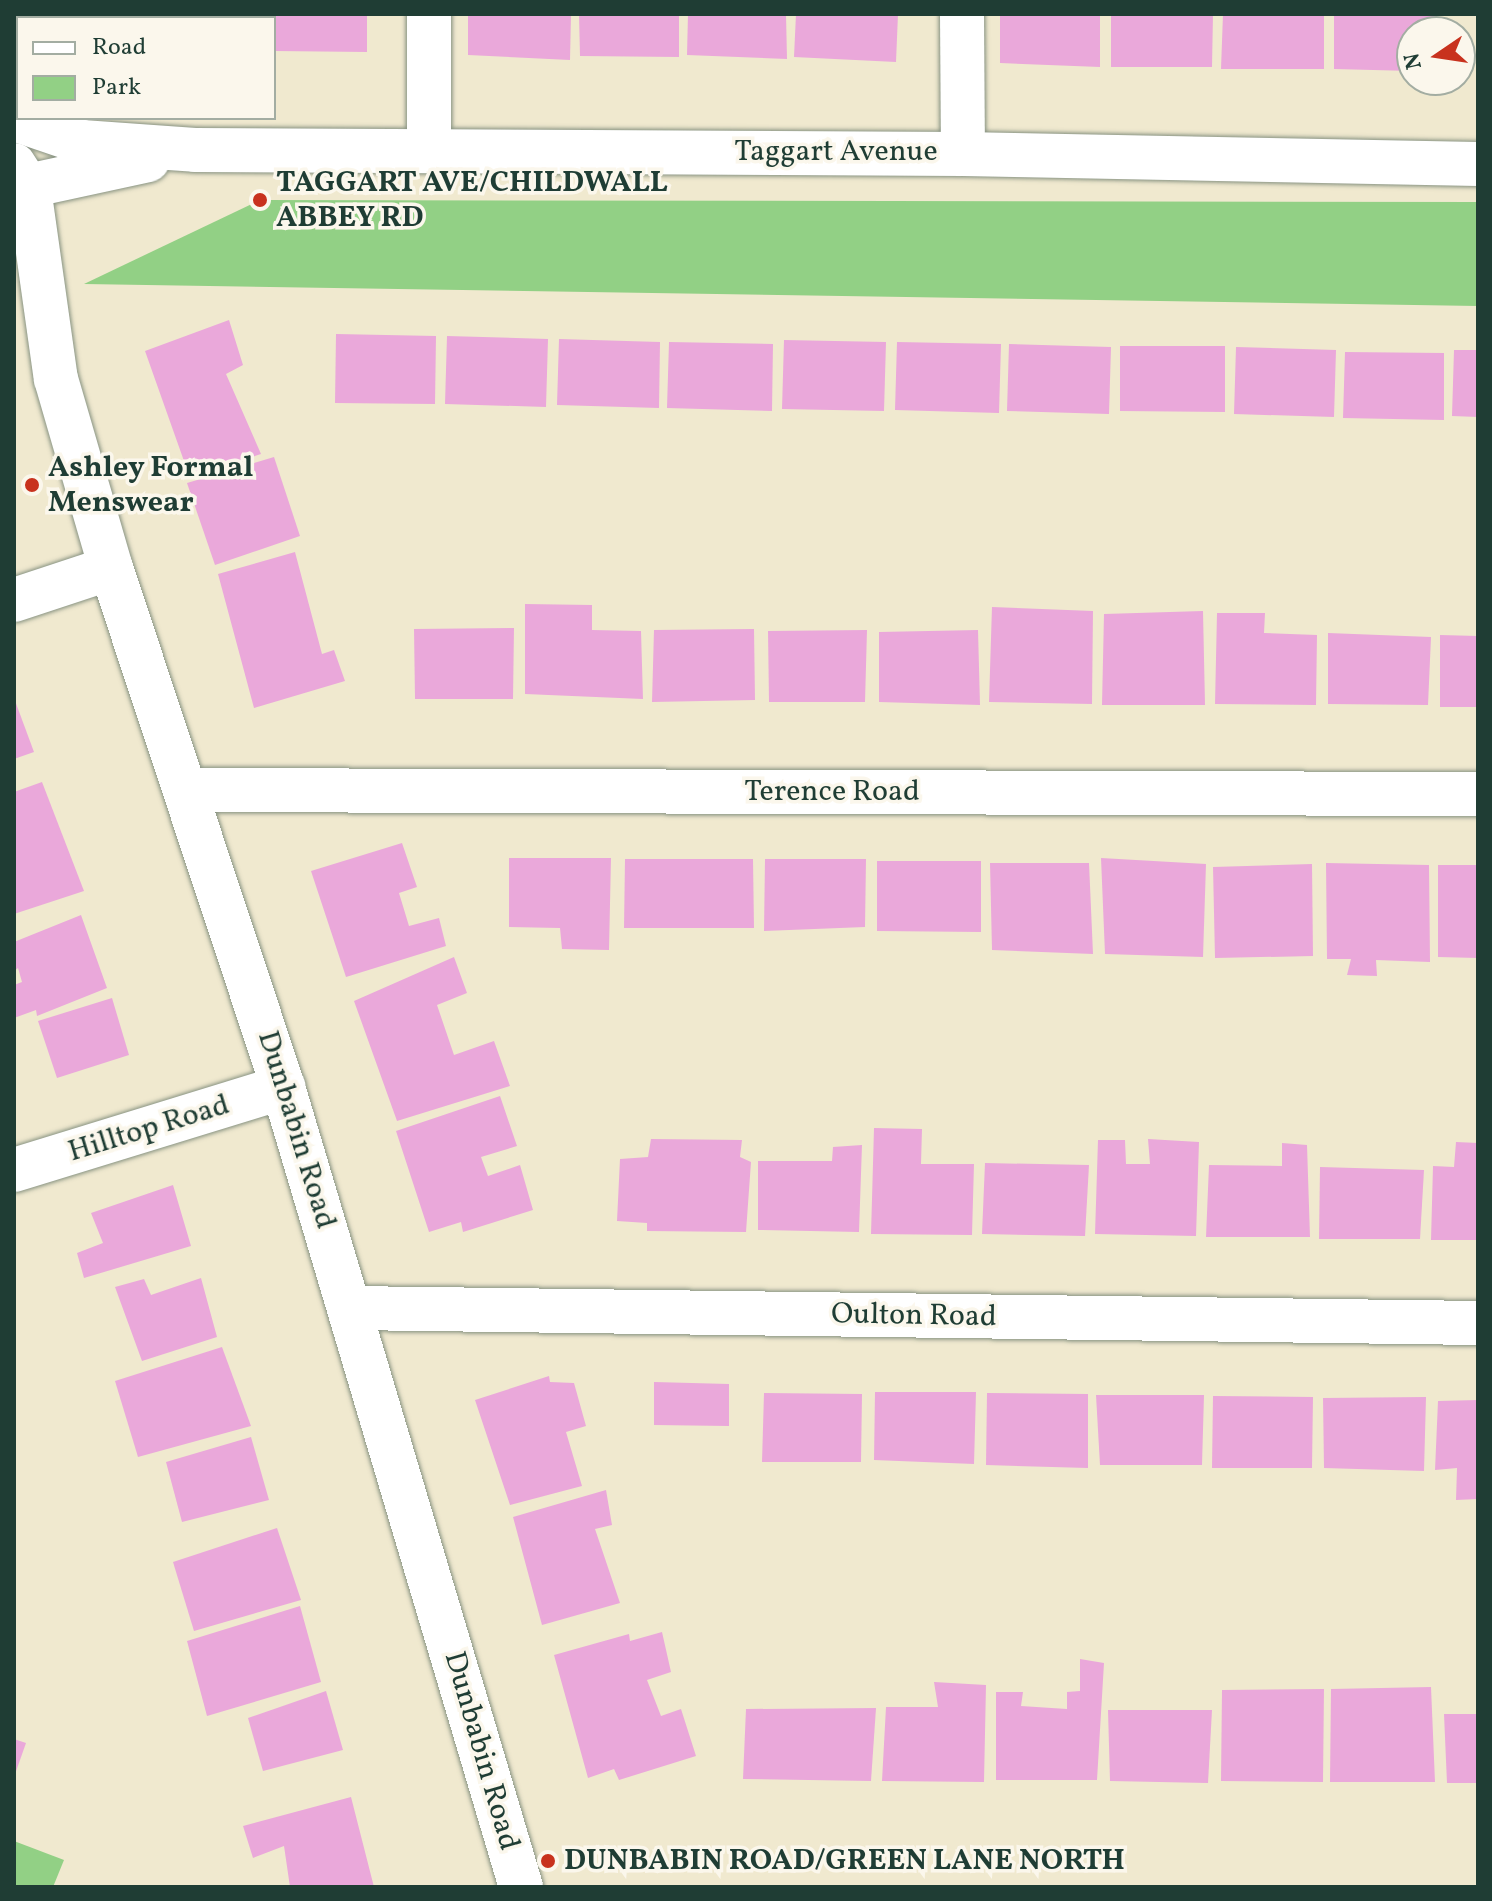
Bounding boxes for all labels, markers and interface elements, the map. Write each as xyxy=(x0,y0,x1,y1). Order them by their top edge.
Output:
legend xyxy=(16,16,276,120)
north arrow xyxy=(1396,16,1476,96)
text: Road xyxy=(92,31,146,65)
text: N xyxy=(1397,50,1431,72)
text: Park xyxy=(92,71,141,105)
street label: Taggart Avenue xyxy=(734,134,938,170)
place label: TAGGART AVE/CHILDWALL ABBEY RD xyxy=(276,165,669,236)
marker: TAGGART AVE/CHILDWALL ABBEY RD xyxy=(251,191,269,209)
place label: Ashley Formal Menswear xyxy=(48,450,254,520)
marker: Ashley Formal Menswear xyxy=(23,476,41,494)
street label: Terence Road xyxy=(744,774,920,810)
street label: Dunbabin Road xyxy=(249,1027,343,1233)
street label: Hilltop Road xyxy=(64,1087,234,1171)
street label: Oulton Road xyxy=(831,1297,997,1335)
street label: Dunbabin Road xyxy=(435,1647,527,1855)
place label: DUNBABIN ROAD/GREEN LANE NORTH xyxy=(564,1843,1125,1879)
marker: DUNBABIN ROAD/GREEN LANE NORTH xyxy=(539,1852,557,1870)

